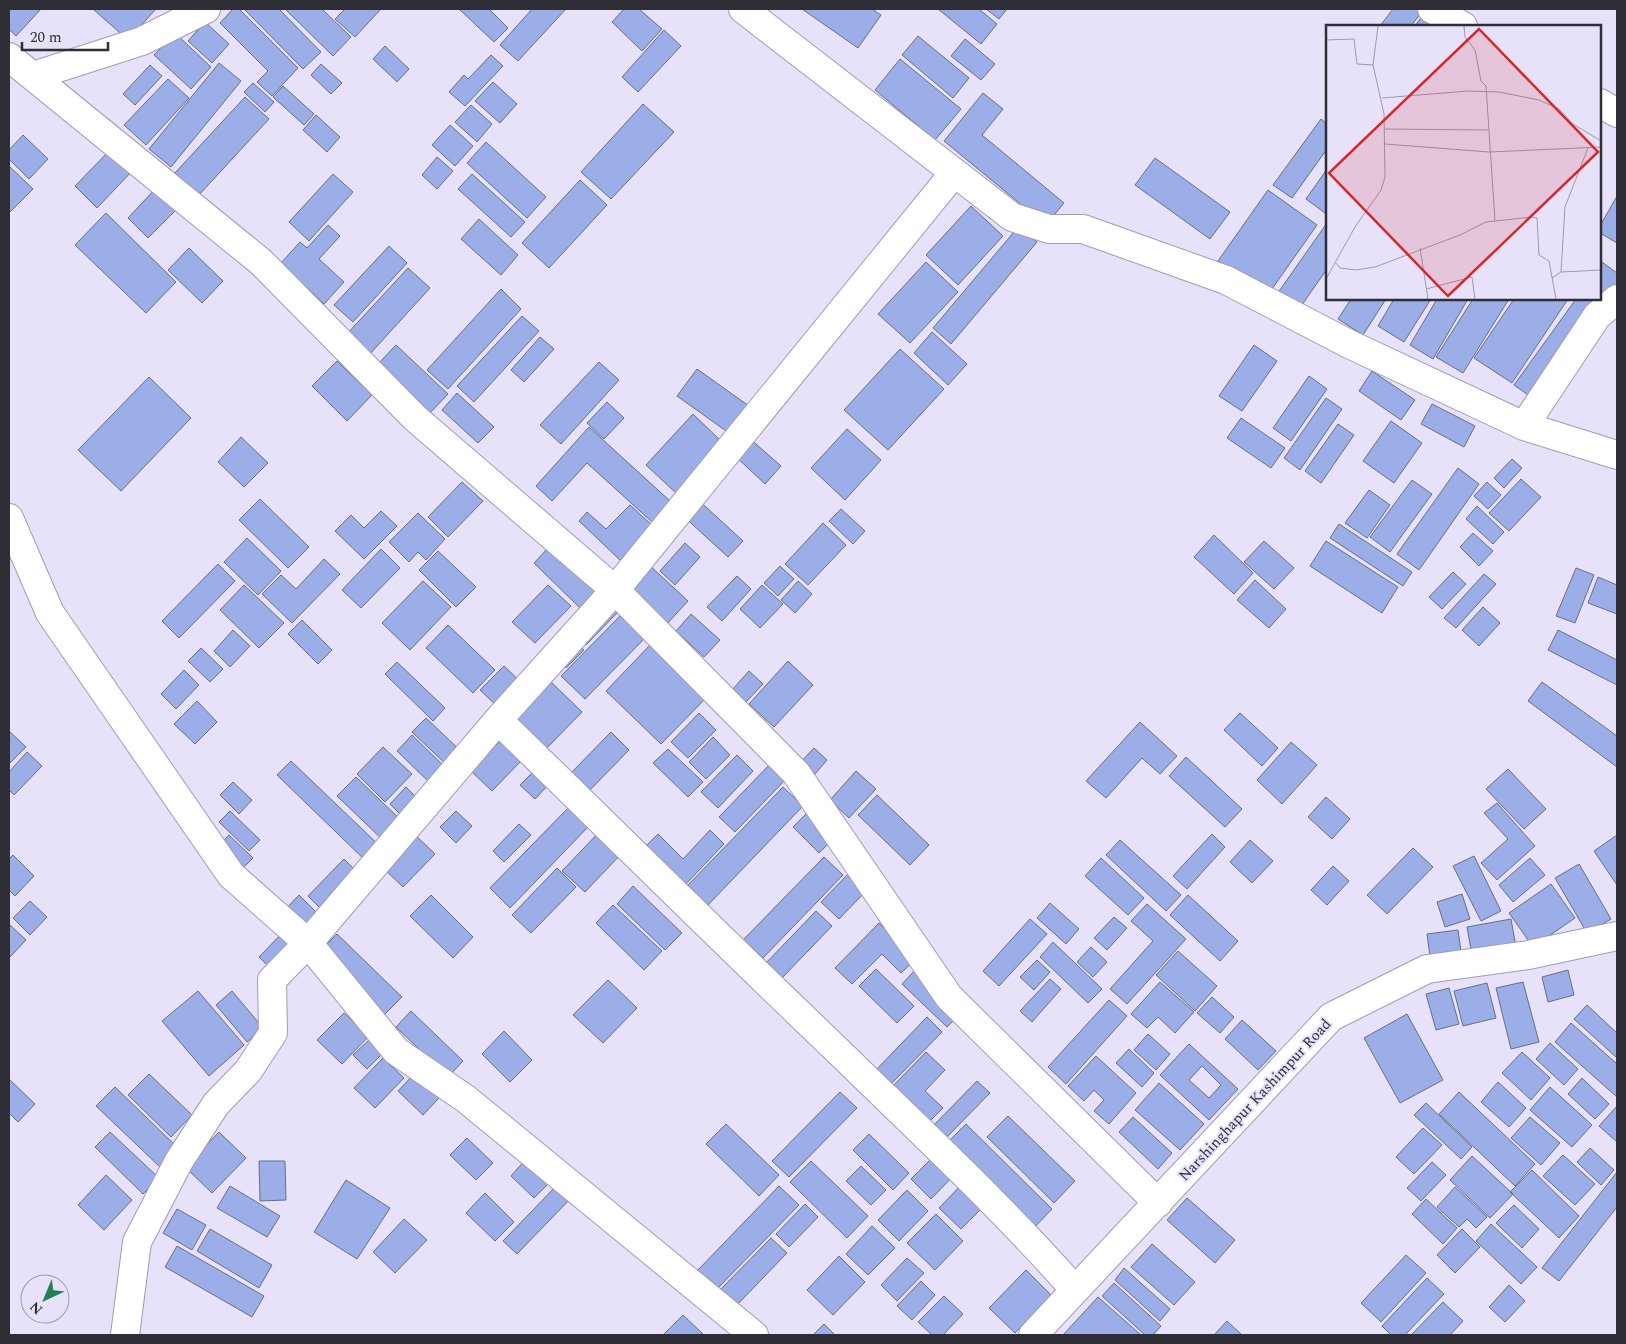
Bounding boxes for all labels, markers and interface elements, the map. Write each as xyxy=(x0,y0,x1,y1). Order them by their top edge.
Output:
scale bar xyxy=(22,20,109,52)
inset map xyxy=(1326,25,1601,300)
text: 20 m xyxy=(30,26,62,49)
street label: Narshinghapur Kashimpur Road xyxy=(1173,1013,1337,1187)
north arrow xyxy=(20,1274,70,1324)
text: N xyxy=(25,1296,48,1320)

